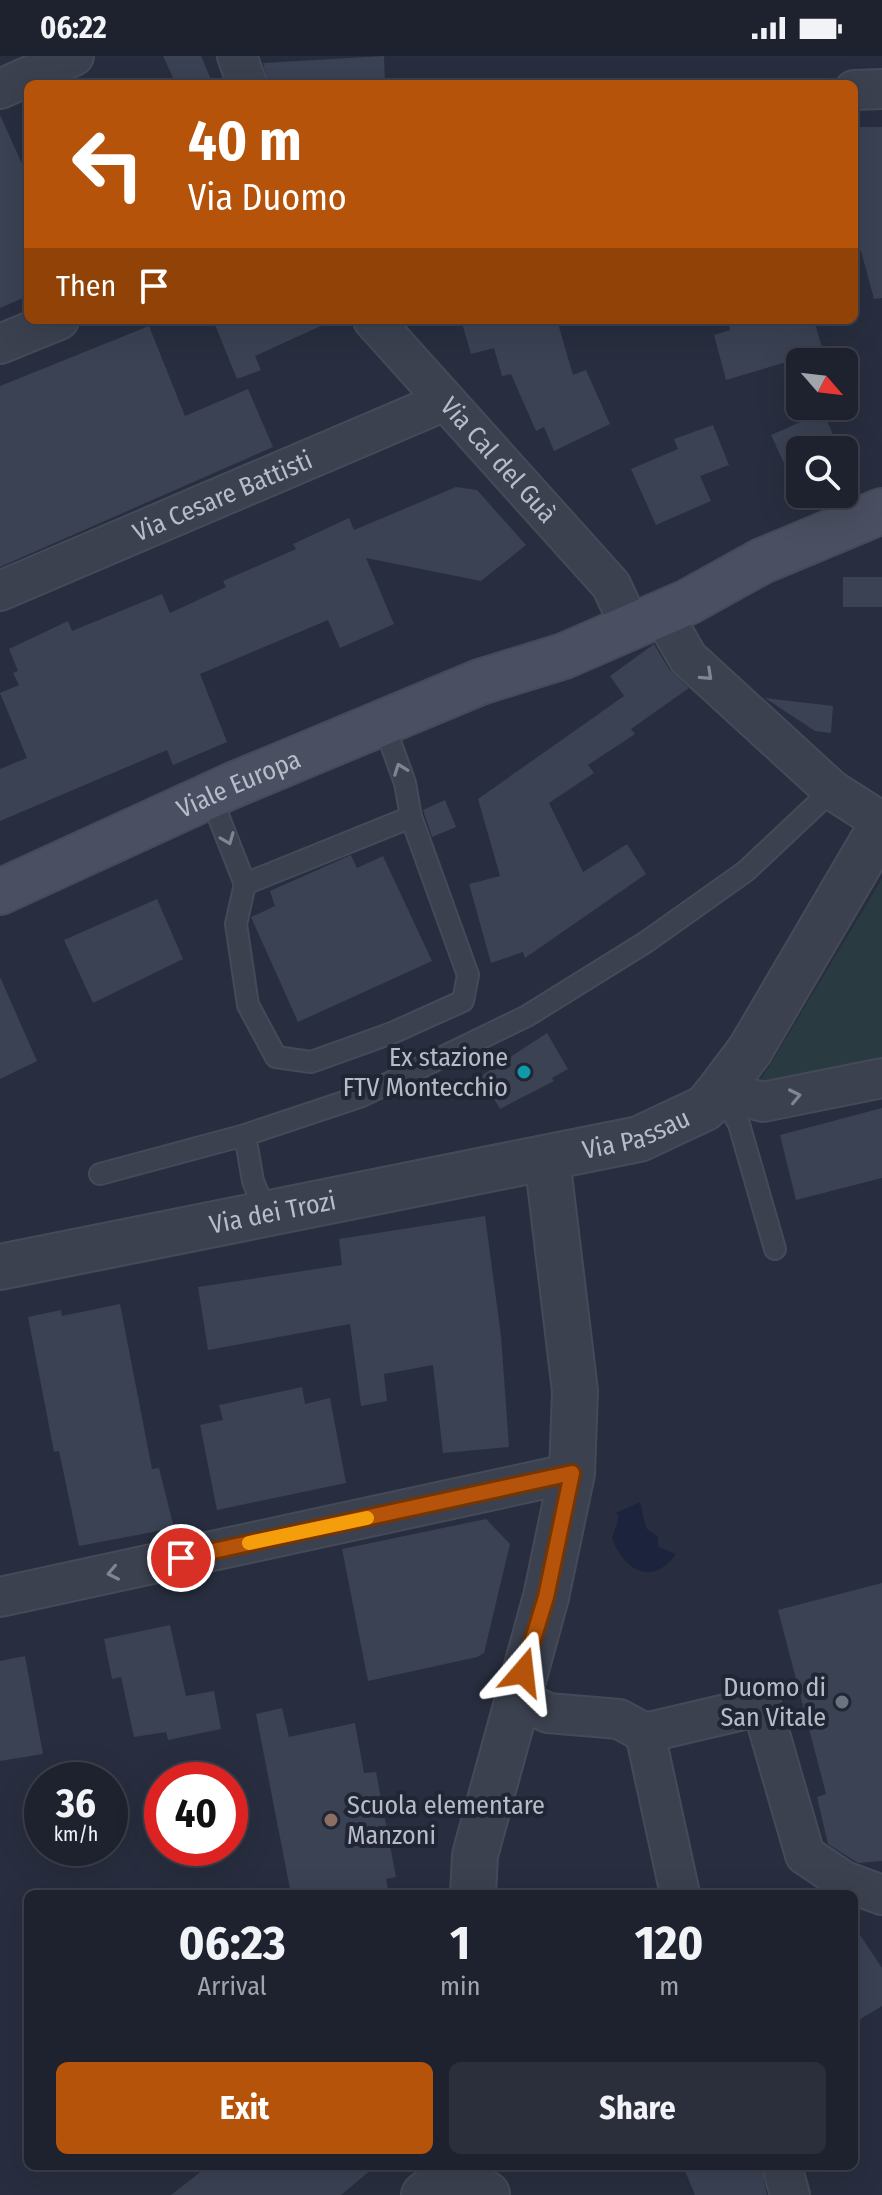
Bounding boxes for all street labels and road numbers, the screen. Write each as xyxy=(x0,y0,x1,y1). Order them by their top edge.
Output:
street label: Via Cal del Guà xyxy=(434,391,563,529)
street label: Via Cesare Battisti xyxy=(128,444,317,548)
street label: Viale Europa xyxy=(172,743,305,824)
street label: Via Passau xyxy=(580,1102,695,1165)
street label: Via dei Trozi xyxy=(207,1185,338,1240)

